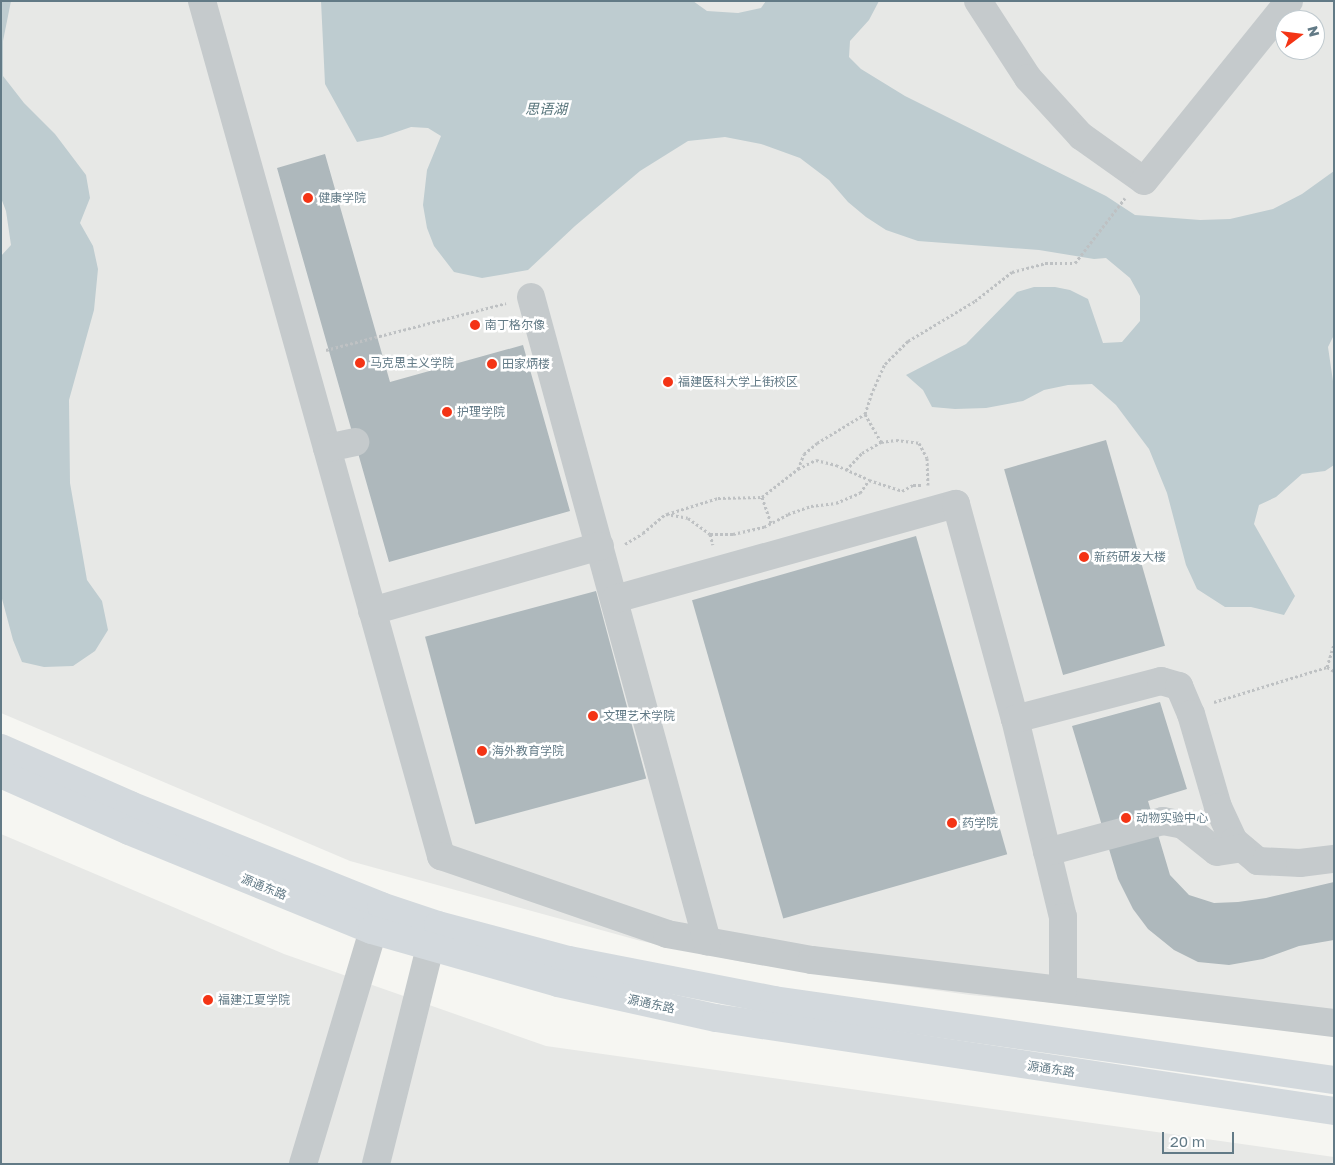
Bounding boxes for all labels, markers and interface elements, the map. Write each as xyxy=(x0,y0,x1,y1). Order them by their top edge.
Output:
north arrow xyxy=(1275,10,1325,60)
text: N xyxy=(1304,24,1324,39)
water label: 思语湖 xyxy=(525,101,567,117)
place label: 健康学院 xyxy=(318,191,366,205)
marker: 健康学院 xyxy=(302,192,314,204)
place label: 南丁格尔像 xyxy=(485,318,545,332)
marker: 南丁格尔像 xyxy=(469,319,481,331)
place label: 马克思主义学院 xyxy=(370,356,454,370)
marker: 马克思主义学院 xyxy=(354,357,366,369)
place label: 田家炳楼 xyxy=(502,357,550,371)
marker: 田家炳楼 xyxy=(486,358,498,370)
place label: 福建医科大学上街校区 xyxy=(678,375,798,389)
marker: 福建医科大学上街校区 xyxy=(662,376,674,388)
place label: 护理学院 xyxy=(457,405,505,419)
marker: 护理学院 xyxy=(441,406,453,418)
place label: 新药研发大楼 xyxy=(1094,550,1166,564)
marker: 新药研发大楼 xyxy=(1078,551,1090,563)
place label: 文理艺术学院 xyxy=(603,709,675,723)
marker: 文理艺术学院 xyxy=(587,710,599,722)
place label: 海外教育学院 xyxy=(492,744,564,758)
marker: 海外教育学院 xyxy=(476,745,488,757)
place label: 动物实验中心 xyxy=(1136,811,1208,825)
marker: 动物实验中心 xyxy=(1120,812,1132,824)
place label: 药学院 xyxy=(962,816,998,830)
marker: 药学院 xyxy=(946,817,958,829)
street label: 源通东路 xyxy=(239,871,289,903)
street label: 源通东路 xyxy=(626,992,676,1016)
place label: 福建江夏学院 xyxy=(218,993,290,1007)
marker: 福建江夏学院 xyxy=(202,994,214,1006)
street label: 源通东路 xyxy=(1026,1059,1076,1079)
scale bar xyxy=(1165,1122,1238,1154)
text: 20 m xyxy=(1170,1132,1205,1150)

